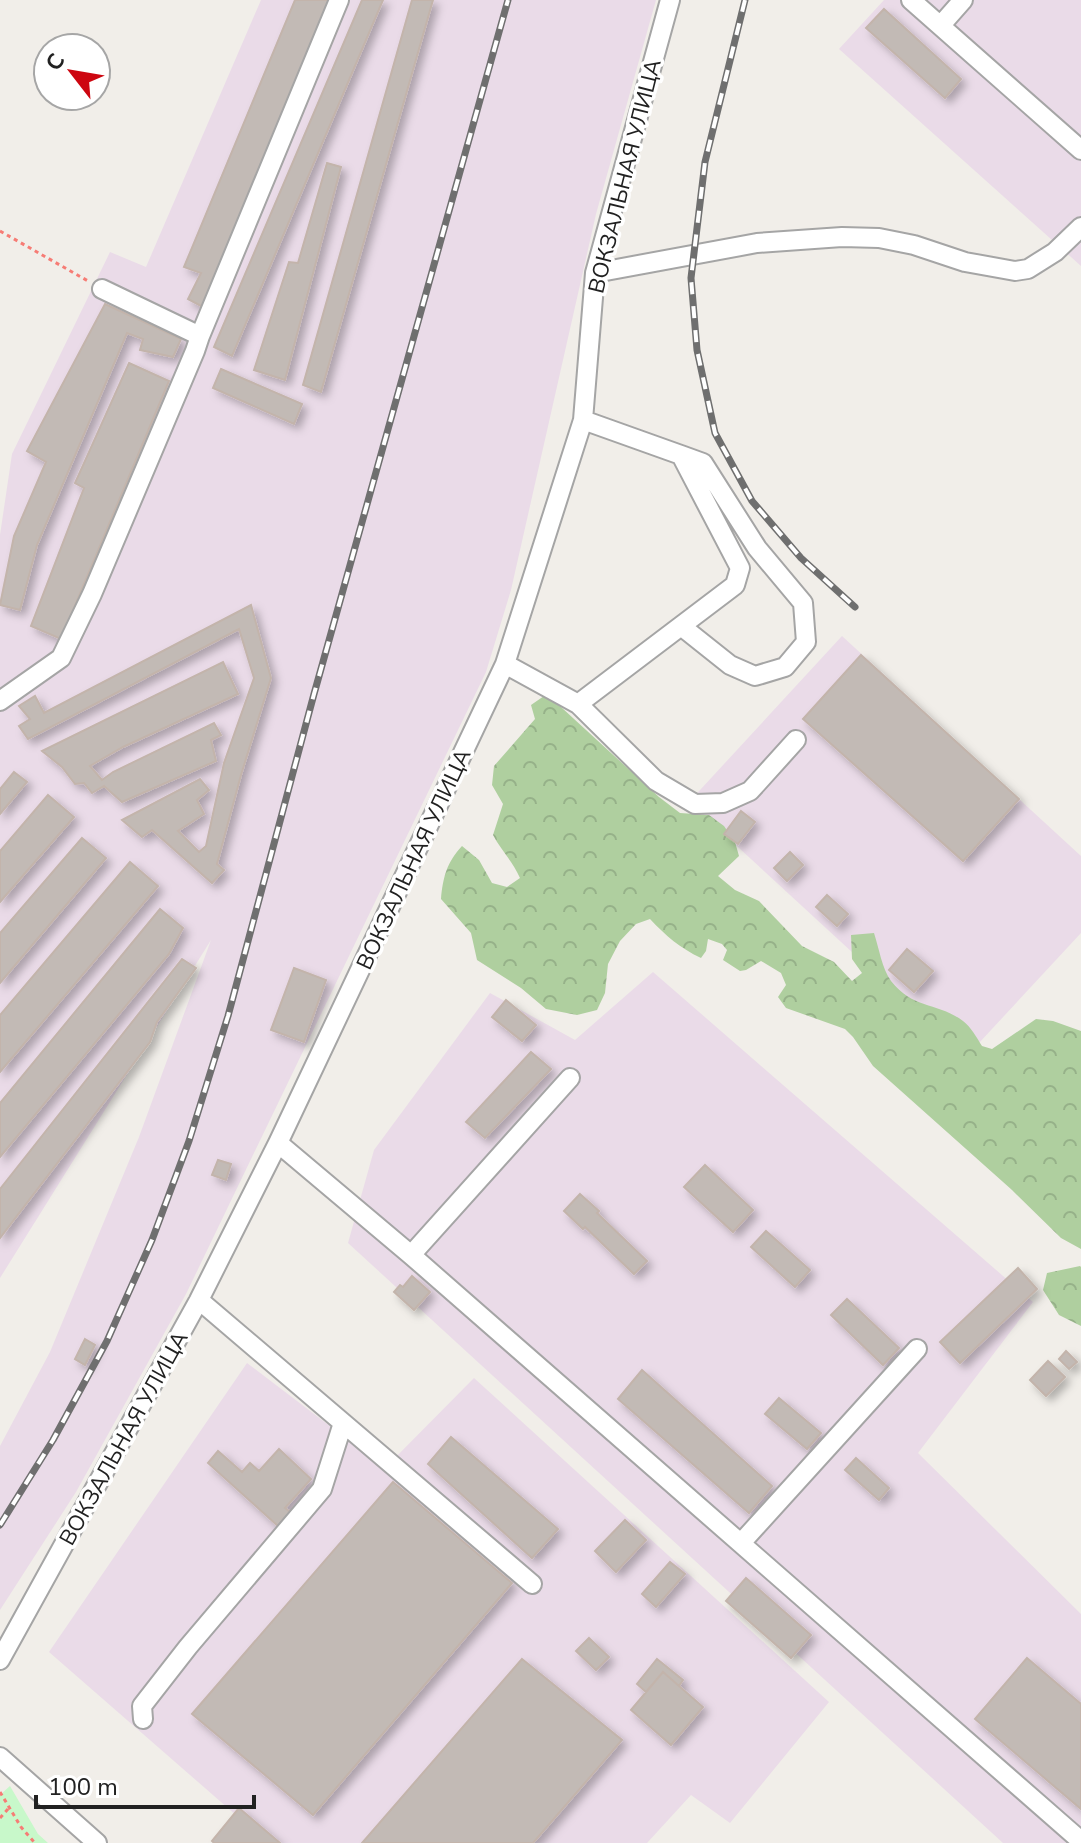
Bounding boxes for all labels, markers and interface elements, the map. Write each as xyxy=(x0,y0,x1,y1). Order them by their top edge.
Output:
north arrow xyxy=(32,32,112,112)
text: С xyxy=(39,48,72,76)
street label: ВОКЗАЛЬНАЯ УЛИЦА xyxy=(581,56,669,296)
street label: ВОКЗАЛЬНАЯ УЛИЦА xyxy=(350,744,478,975)
street label: ВОКЗАЛЬНАЯ УЛИЦА xyxy=(53,1326,195,1551)
scale bar xyxy=(36,1759,254,1809)
text: 100 m xyxy=(48,1771,118,1803)

